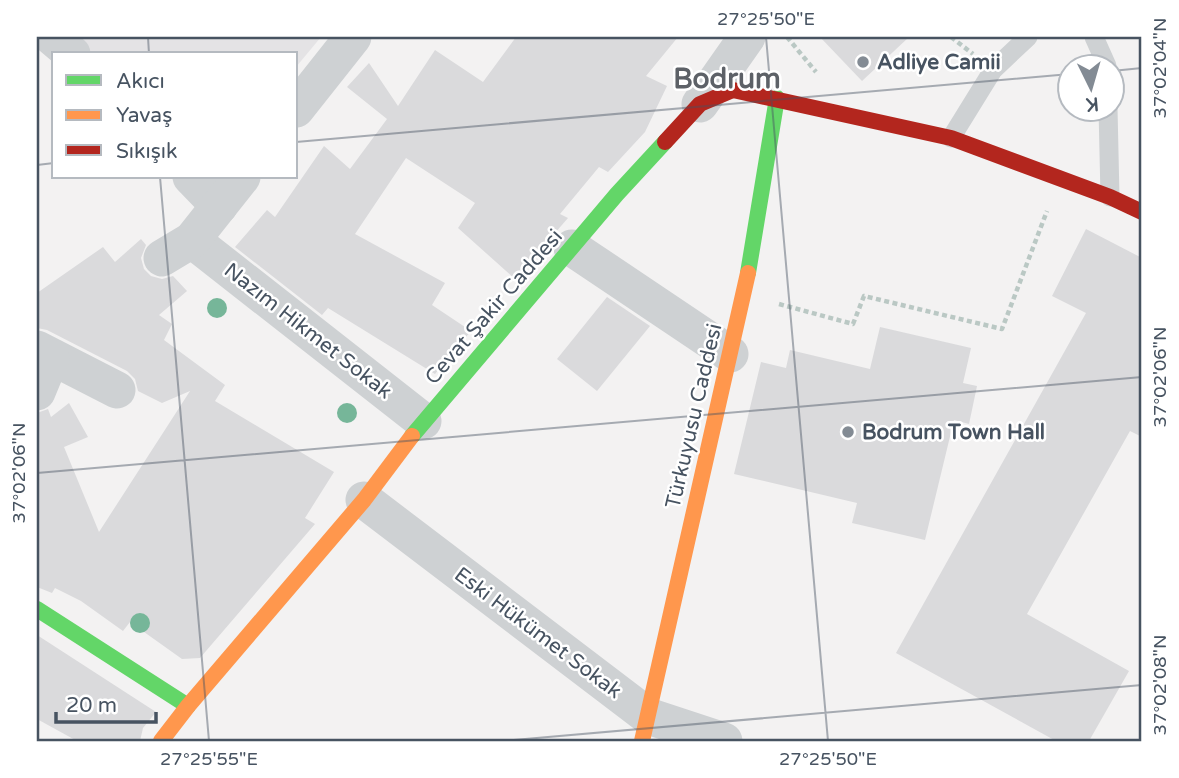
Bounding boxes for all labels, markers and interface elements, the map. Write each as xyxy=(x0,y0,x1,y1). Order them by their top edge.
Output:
text: 27°25'50"E xyxy=(717,8,815,30)
text: 37°02'04"N xyxy=(1149,18,1171,118)
place label: Adliye Camii xyxy=(877,50,1001,75)
legend xyxy=(52,52,298,178)
north arrow xyxy=(1056,52,1126,122)
marker: Adliye Camii xyxy=(855,54,871,70)
district label: Bodrum xyxy=(673,62,781,96)
text: Akıcı xyxy=(116,69,165,94)
text: K xyxy=(1085,92,1100,115)
text: Yavaş xyxy=(116,103,172,128)
text: Sıkışık xyxy=(116,139,177,164)
street label: Cevat Şakir Caddesi xyxy=(420,224,568,390)
street label: Nazım Hikmet Sokak xyxy=(219,258,397,404)
street label: Türkuyusu Caddesi xyxy=(661,321,727,511)
text: 37°02'06"N xyxy=(1149,327,1171,427)
place label: Bodrum Town Hall xyxy=(862,420,1045,445)
text: 37°02'06"N xyxy=(8,423,30,523)
marker: Bodrum Town Hall xyxy=(840,424,856,440)
street label: Eski Hükümet Sokak xyxy=(449,562,627,704)
text: 37°02'08"N xyxy=(1149,635,1171,735)
scale bar xyxy=(56,680,156,724)
text: 20 m xyxy=(66,693,117,718)
text: 27°25'55"E xyxy=(160,748,258,770)
text: 27°25'50"E xyxy=(779,748,877,770)

